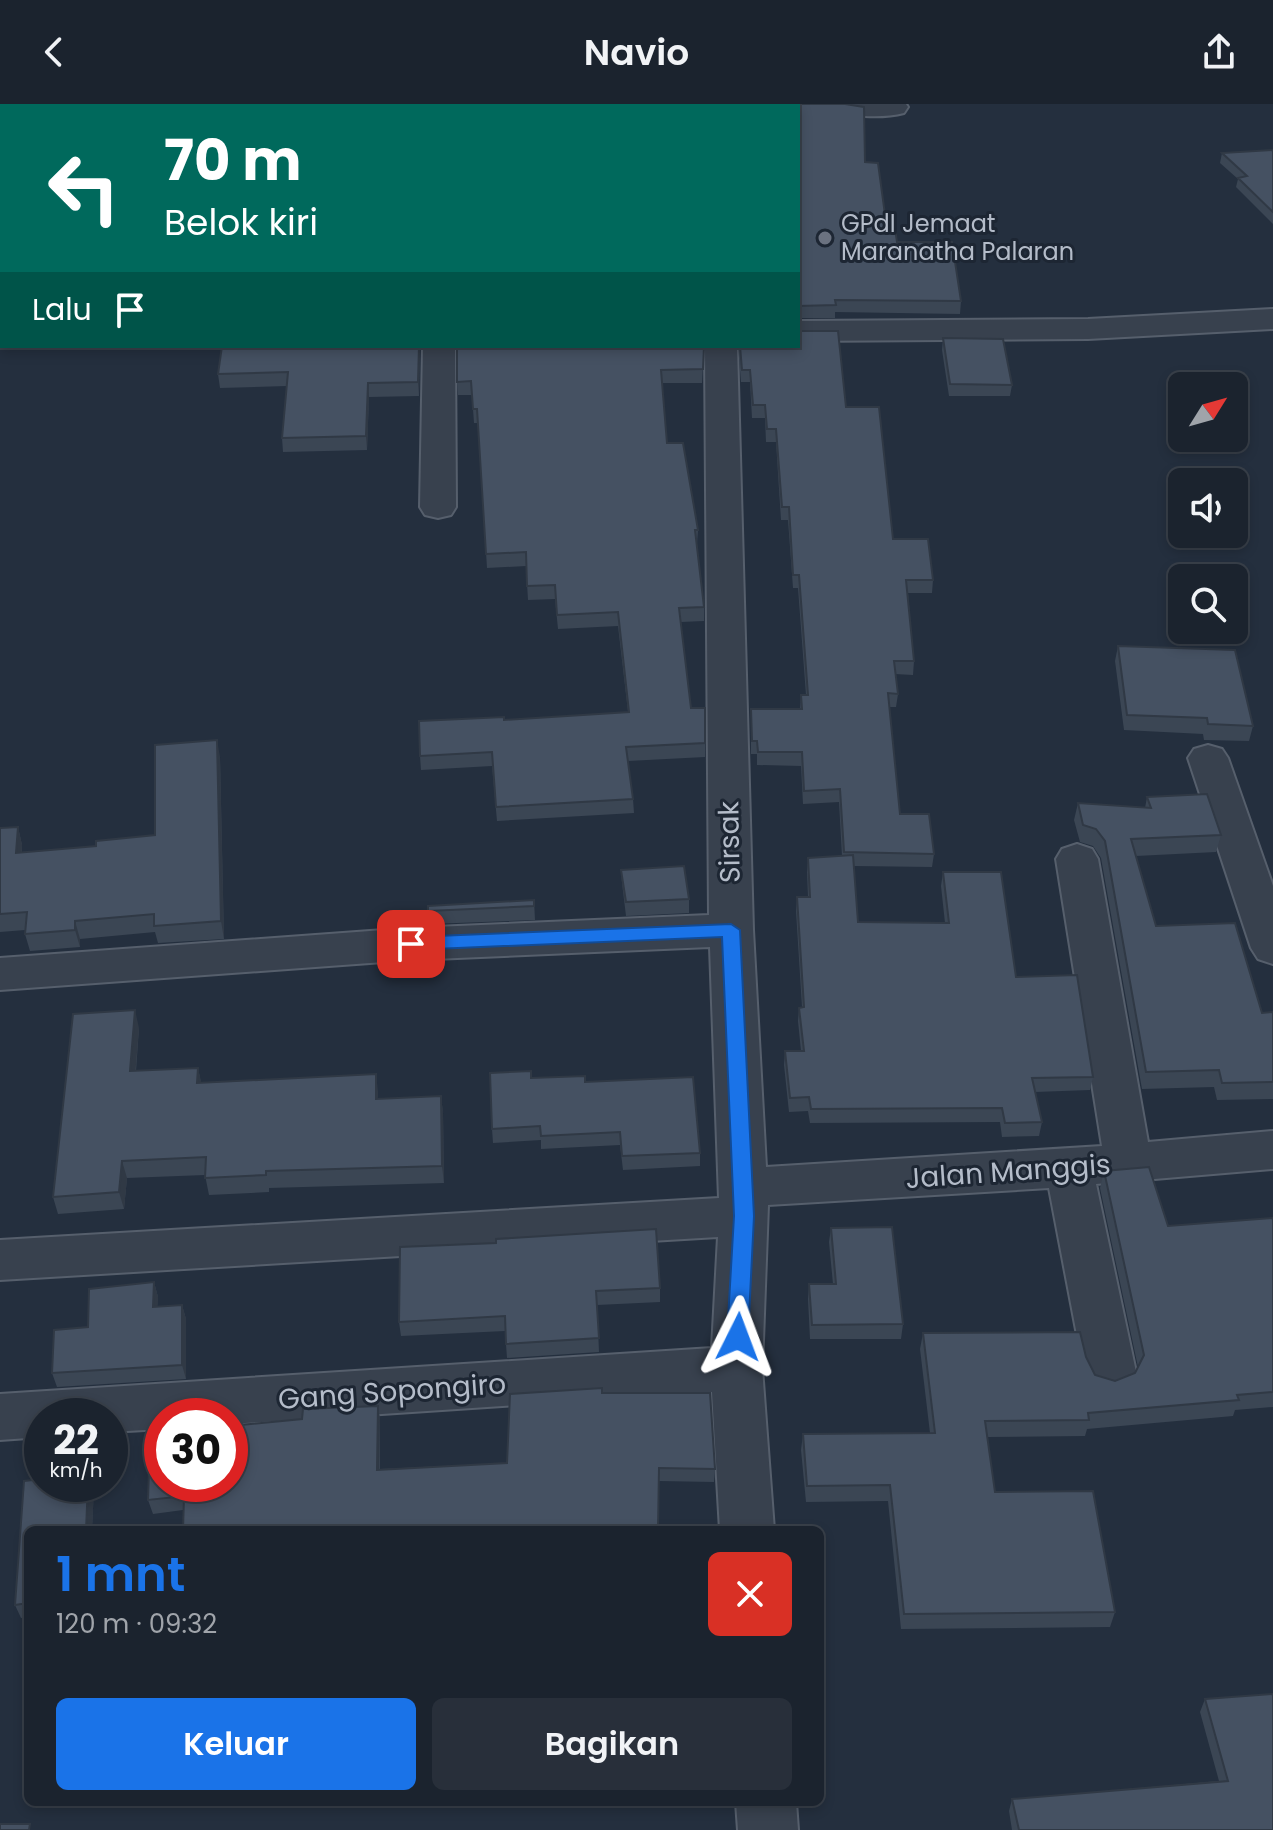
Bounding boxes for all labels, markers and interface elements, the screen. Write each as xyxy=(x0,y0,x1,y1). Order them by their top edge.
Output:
text: Navio xyxy=(584,27,689,78)
icon: back xyxy=(32,30,76,74)
icon: share xyxy=(1197,30,1241,74)
text: 70 m xyxy=(164,121,302,200)
icon: left xyxy=(32,136,136,240)
text: Belok kiri xyxy=(164,197,318,248)
place label: GPdI Jemaat Maranatha Palaran xyxy=(841,207,1074,268)
marker: GPdI Jemaat Maranatha Palaran xyxy=(816,229,834,247)
text: Lalu xyxy=(32,288,92,331)
icon: arrive xyxy=(108,288,152,332)
north arrow xyxy=(1168,372,1248,452)
map controls xyxy=(1168,372,1248,644)
button: sound xyxy=(1168,468,1248,548)
button: search xyxy=(1168,564,1248,644)
street label: Sirsak xyxy=(709,800,750,883)
pin xyxy=(377,910,445,978)
icon: arrive xyxy=(389,922,433,966)
street label: Jalan Manggis xyxy=(904,1145,1112,1198)
position arrow xyxy=(696,1295,780,1379)
street label: Gang Sopongiro xyxy=(277,1364,507,1419)
speed limit sign: 30 xyxy=(144,1398,248,1502)
text: 22 xyxy=(53,1412,99,1468)
text: km/h xyxy=(49,1456,103,1484)
text: 1 mnt xyxy=(56,1541,185,1608)
button: close xyxy=(708,1552,792,1636)
text: 120 m · 09:32 xyxy=(56,1606,217,1642)
button: Keluar xyxy=(56,1698,416,1790)
button: Bagikan xyxy=(432,1698,792,1790)

